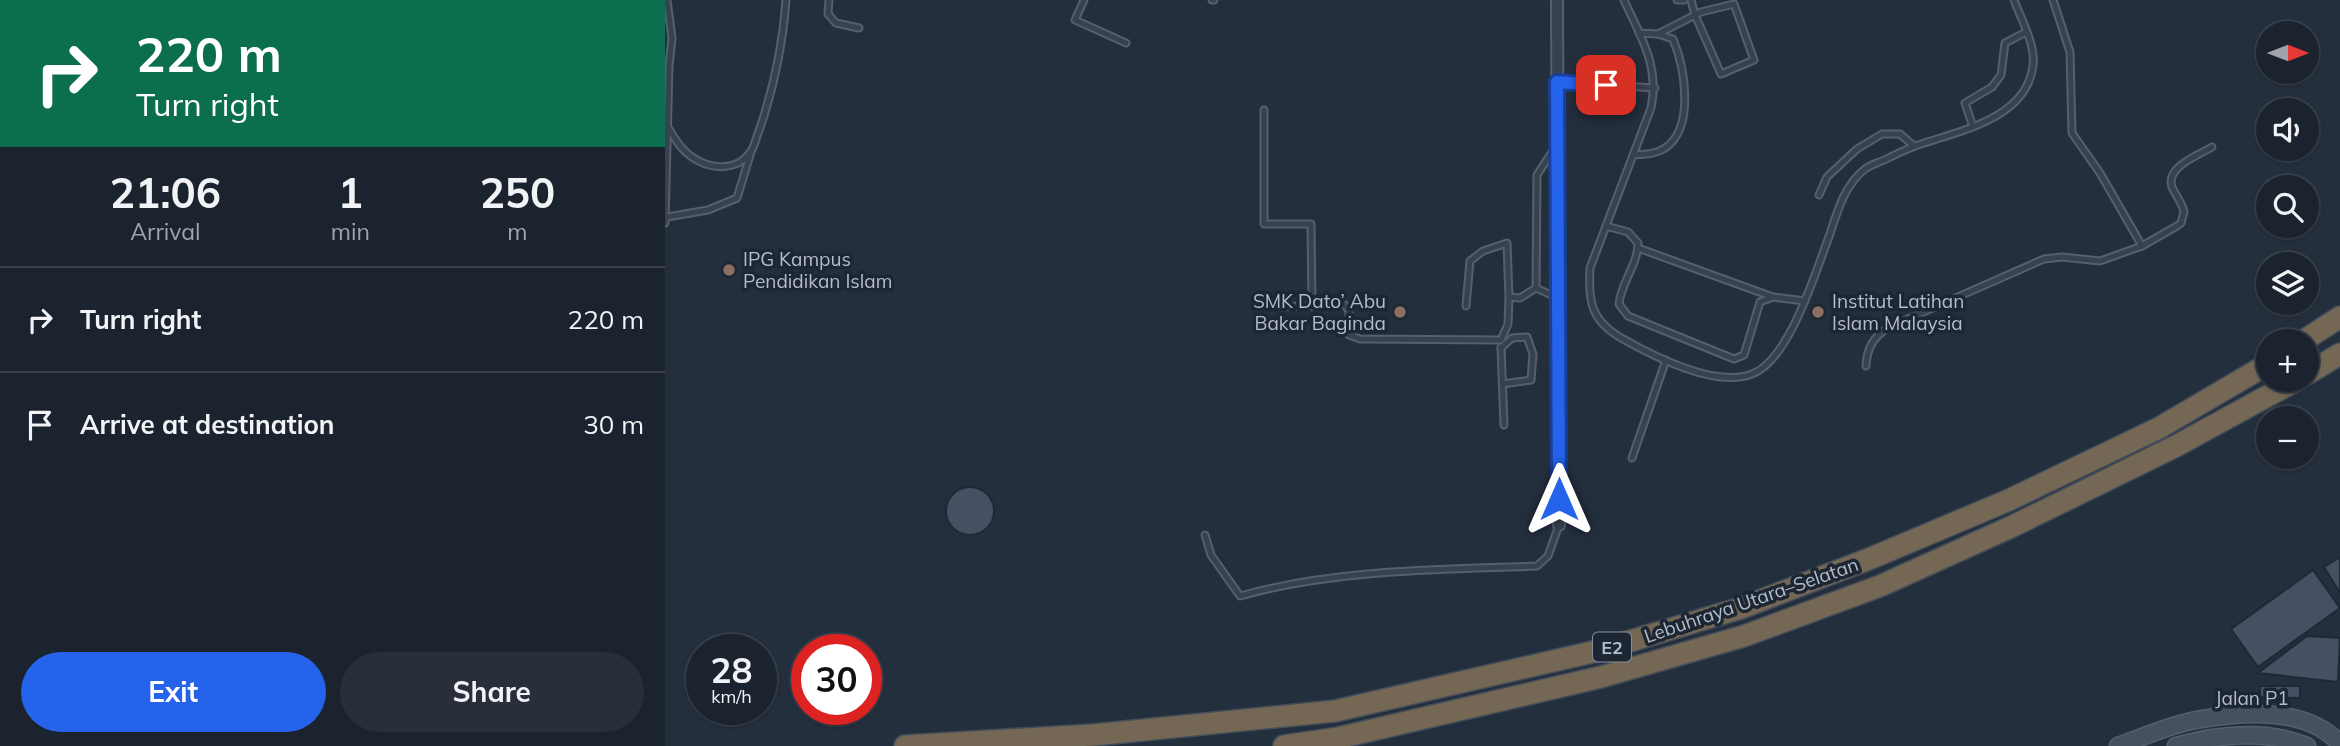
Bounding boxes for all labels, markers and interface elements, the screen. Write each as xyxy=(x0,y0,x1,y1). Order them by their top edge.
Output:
north arrow xyxy=(2256,21,2319,84)
map controls xyxy=(2256,21,2319,469)
text: 220 m xyxy=(136,23,282,84)
icon: right xyxy=(21,28,112,119)
pin xyxy=(1576,55,1636,115)
icon: arrive xyxy=(1587,66,1625,104)
text: Turn right xyxy=(136,84,279,124)
button: sound xyxy=(2256,98,2319,161)
text: 21:06 xyxy=(110,166,221,219)
text: 1 xyxy=(338,166,363,219)
text: 250 xyxy=(480,166,555,219)
button: search xyxy=(2256,175,2319,238)
text: Arrival xyxy=(130,217,201,246)
text: min xyxy=(331,217,370,246)
text: m xyxy=(507,217,528,246)
place label: IPG Kampus Pendidikan Islam xyxy=(743,247,892,293)
button: layers xyxy=(2256,252,2319,315)
marker: IPG Kampus Pendidikan Islam xyxy=(721,262,737,278)
place label: SMK Dato’ Abu Bakar Baginda xyxy=(1253,289,1386,335)
place label: Institut Latihan Islam Malaysia xyxy=(1832,289,1964,335)
icon: right xyxy=(21,301,59,339)
text: Turn right xyxy=(80,303,201,336)
text: 220 m xyxy=(568,303,644,336)
marker: SMK Dato’ Abu Bakar Baginda xyxy=(1392,304,1408,320)
marker: Institut Latihan Islam Malaysia xyxy=(1810,304,1826,320)
button: + xyxy=(2256,329,2319,392)
icon: arrive xyxy=(21,406,59,444)
button: − xyxy=(2256,406,2319,469)
text: Arrive at destination xyxy=(80,408,335,441)
text: 30 m xyxy=(583,408,644,441)
position arrow xyxy=(1522,462,1596,536)
street label: Lebuhraya Utara–Selatan xyxy=(1641,552,1861,648)
road number: E2 xyxy=(1593,632,1631,662)
speed limit sign: 30 xyxy=(791,634,882,725)
text: 28 xyxy=(710,648,753,692)
button: Exit xyxy=(21,652,326,732)
button: Share xyxy=(340,652,644,732)
text: km/h xyxy=(711,685,752,708)
street label: Jalan P1 xyxy=(2215,686,2289,710)

